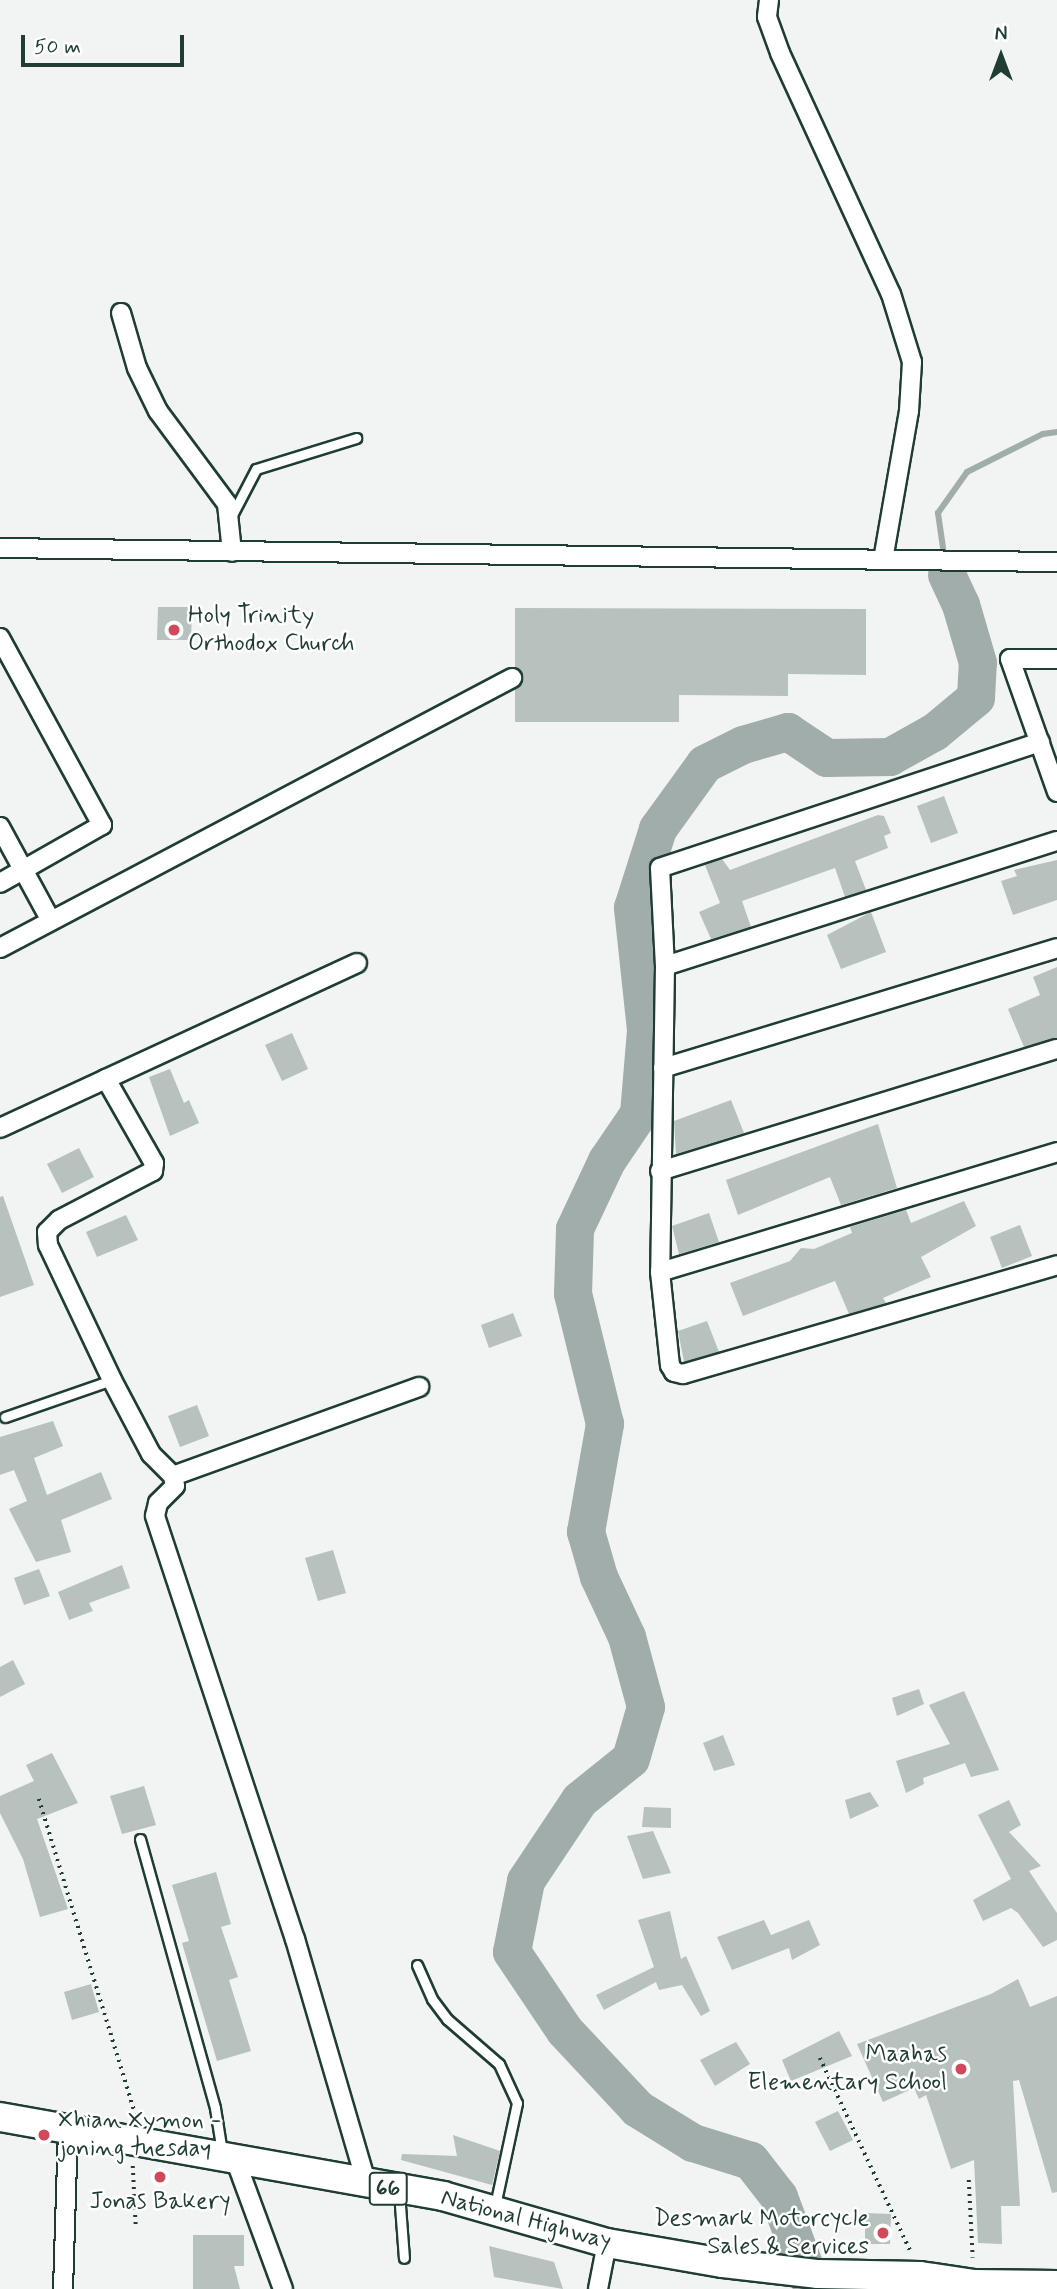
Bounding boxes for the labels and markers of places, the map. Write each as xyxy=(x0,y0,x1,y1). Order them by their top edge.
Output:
place label: Holy Trinity Orthodox Church xyxy=(188,602,360,658)
marker: Holy Trinity Orthodox Church xyxy=(166,622,182,638)
place label: Maahas Elementary School xyxy=(748,2041,947,2097)
marker: Maahas Elementary School xyxy=(953,2061,969,2077)
place label: Xhian Xymon - joning tuesday xyxy=(58,2107,221,2163)
marker: Xhian Xymon - joning tuesday xyxy=(36,2127,52,2143)
marker: Jonas Bakery xyxy=(152,2169,168,2185)
place label: Jonas Bakery xyxy=(91,2188,229,2216)
place label: Desmark Motorcycle Sales & Services xyxy=(656,2205,869,2261)
marker: Desmark Motorcycle Sales & Services xyxy=(875,2225,891,2241)

